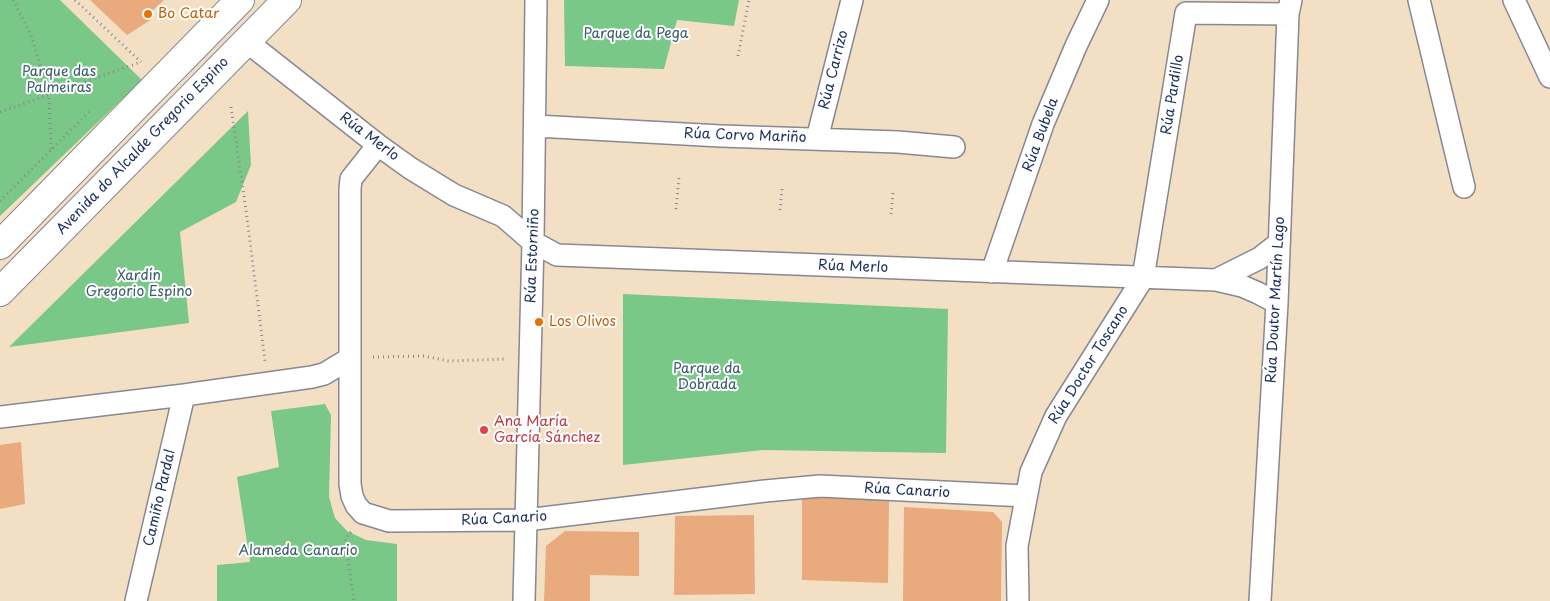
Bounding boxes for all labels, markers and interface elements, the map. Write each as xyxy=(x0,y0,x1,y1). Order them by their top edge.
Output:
place label: Bo Catar xyxy=(158,6,219,22)
marker: Bo Catar xyxy=(142,8,154,20)
park label: Parque da Pega xyxy=(584,26,688,42)
street label: Rúa Carrizo xyxy=(816,29,852,111)
street label: Avenida do Alcalde Gregorio Espino xyxy=(54,54,232,238)
street label: Rúa Pardillo xyxy=(1158,54,1188,136)
park label: Parque das Palmeiras xyxy=(22,64,96,96)
street label: Rúa Bubela xyxy=(1020,96,1062,174)
street label: Rúa Merlo xyxy=(336,109,402,165)
street label: Rúa Corvo Mariño xyxy=(683,125,807,147)
street label: Rúa Estorniño xyxy=(523,208,543,304)
street label: Rúa Doutor Martín Lago xyxy=(1263,216,1289,384)
street label: Rúa Merlo xyxy=(818,257,888,277)
park label: Xardín Gregorio Espino xyxy=(86,268,192,300)
street label: Rúa Doctor Toscano xyxy=(1046,303,1132,427)
place label: Los Olivos xyxy=(549,314,616,330)
marker: Los Olivos xyxy=(533,316,545,328)
park label: Parque da Dobrada xyxy=(673,361,741,394)
place label: Ana María García Sánchez xyxy=(494,414,600,447)
marker: Ana María García Sánchez xyxy=(478,424,490,436)
street label: Camiño Pardal xyxy=(141,448,179,548)
street label: Rúa Canario xyxy=(864,480,950,502)
street label: Rúa Canario xyxy=(461,508,547,530)
park label: Alameda Canario xyxy=(239,543,357,559)

